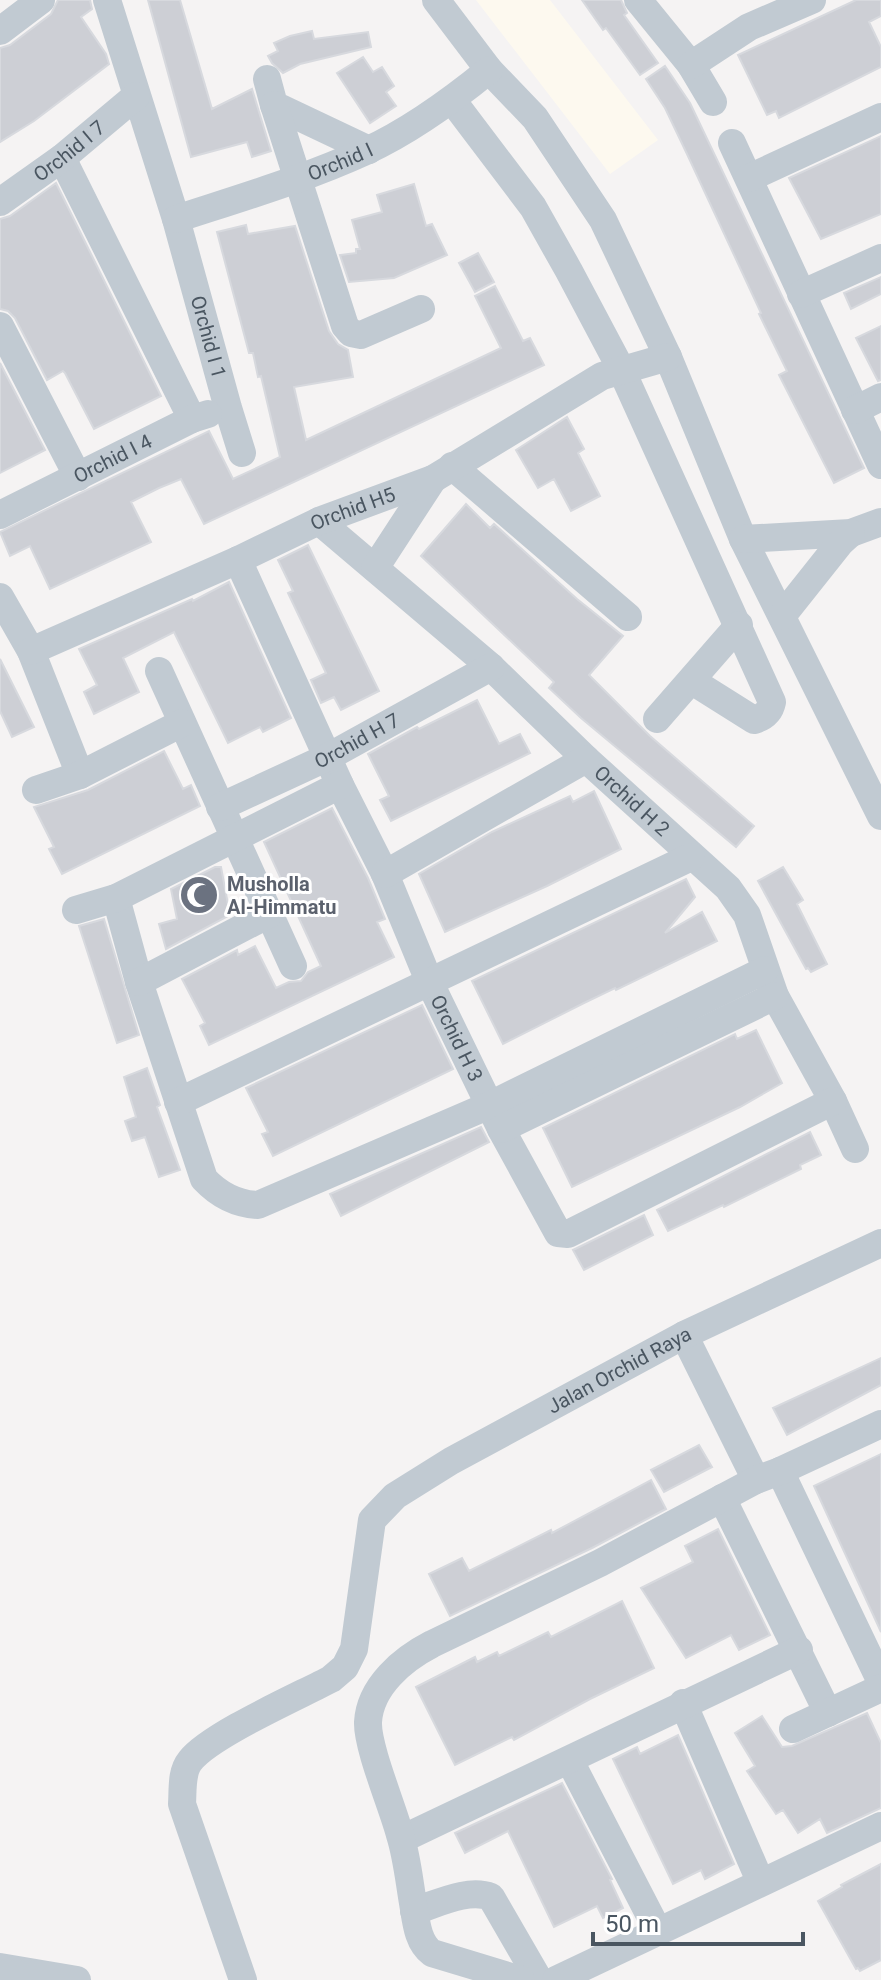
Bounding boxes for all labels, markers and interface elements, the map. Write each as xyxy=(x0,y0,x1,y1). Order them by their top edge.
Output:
street label: Orchid I 7 xyxy=(29,115,110,187)
street label: Orchid I xyxy=(304,137,377,186)
street label: Orchid I 1 xyxy=(186,293,231,381)
street label: Orchid I 4 xyxy=(69,429,156,488)
street label: Orchid H5 xyxy=(306,482,398,535)
street label: Orchid H 7 xyxy=(310,708,404,774)
street label: Orchid H 2 xyxy=(589,760,675,841)
place label: Musholla Al-Himmatu xyxy=(227,872,336,919)
mosque icon: Musholla Al-Himmatu xyxy=(178,874,220,916)
street label: Orchid H 3 xyxy=(426,991,488,1085)
street label: Jalan Orchid Raya xyxy=(543,1321,695,1419)
scale bar xyxy=(593,1896,803,1946)
text: 50 m xyxy=(605,1910,659,1938)

